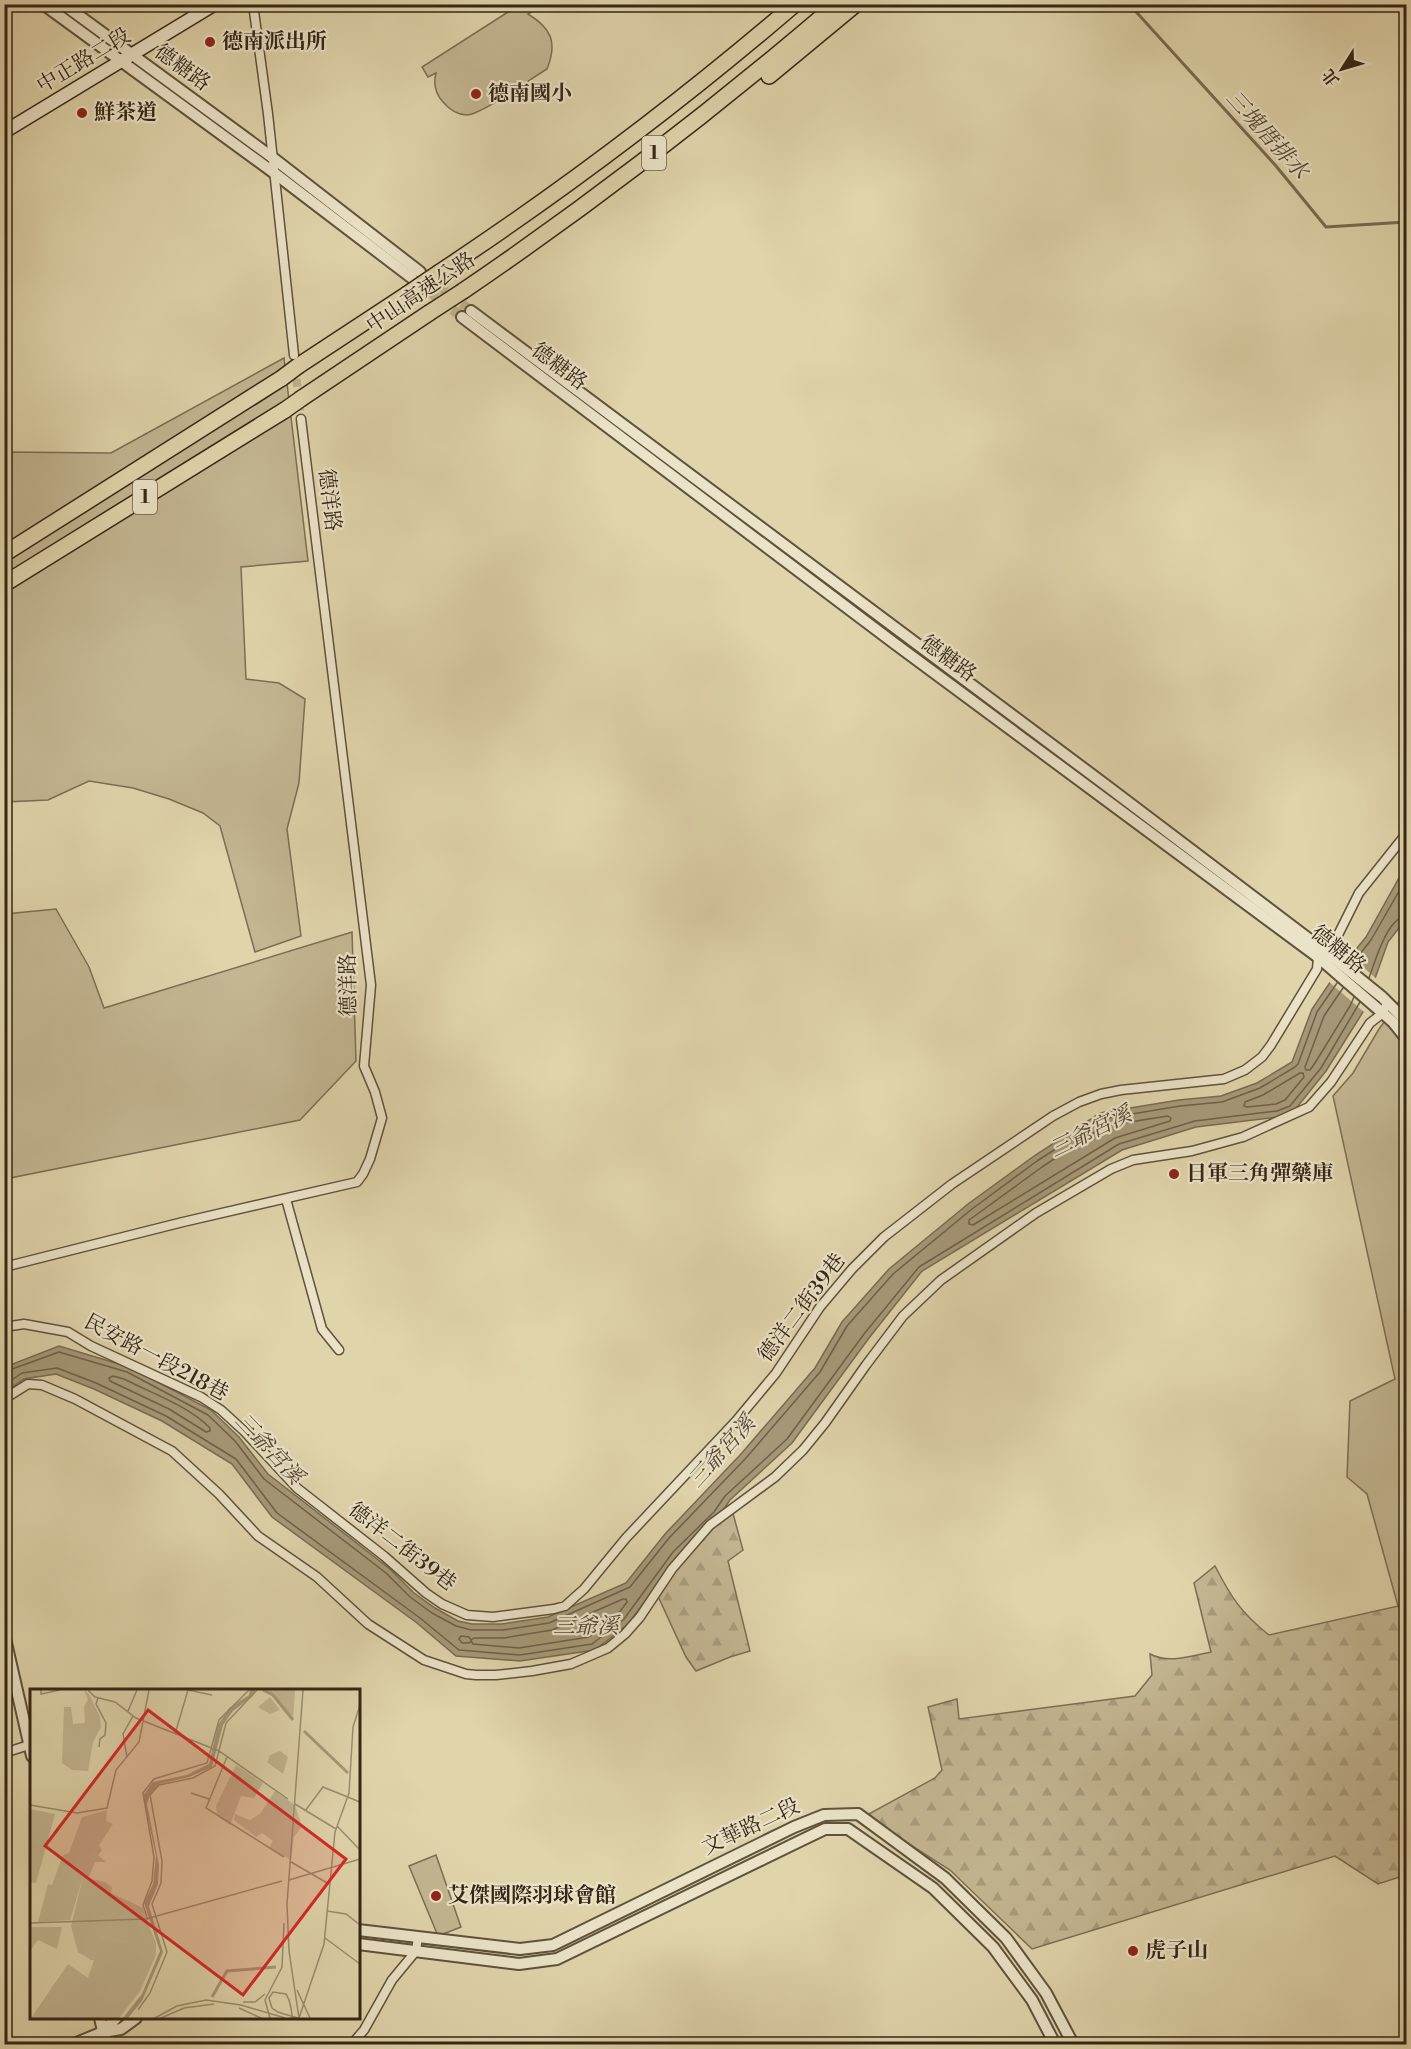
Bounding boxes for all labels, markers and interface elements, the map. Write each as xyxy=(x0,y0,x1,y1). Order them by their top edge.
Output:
street label: 中正路二段 xyxy=(32,23,136,99)
place label: 德南派出所 xyxy=(222,29,327,55)
marker: 德南派出所 xyxy=(203,35,217,49)
street label: 德糖路 xyxy=(149,39,215,97)
north arrow xyxy=(1312,39,1372,99)
text: 北 xyxy=(1318,65,1344,90)
place label: 德南國小 xyxy=(488,81,572,107)
water label: 三塊厝排水 xyxy=(1220,85,1315,186)
marker: 德南國小 xyxy=(469,87,483,101)
place label: 鮮茶道 xyxy=(94,100,157,126)
marker: 鮮茶道 xyxy=(75,106,89,120)
road number: 1 xyxy=(642,136,666,170)
street label: 中山高速公路 xyxy=(362,247,480,339)
street label: 德糖路 xyxy=(526,338,592,396)
street label: 德洋路 xyxy=(312,467,346,533)
road number: 1 xyxy=(133,480,157,514)
street label: 德糖路 xyxy=(915,630,981,688)
street label: 德糖路 xyxy=(1305,920,1371,980)
street label: 德洋路 xyxy=(335,953,363,1017)
water label: 三爺宮溪 xyxy=(1046,1100,1138,1163)
place label: 日軍三角彈藥庫 xyxy=(1186,1161,1333,1187)
marker: 日軍三角彈藥庫 xyxy=(1167,1167,1181,1181)
street label: 德洋二街39巷 xyxy=(753,1249,851,1367)
street label: 民安路一段218巷 xyxy=(79,1309,233,1407)
water label: 三爺宮溪 xyxy=(229,1408,310,1492)
water label: 三爺宮溪 xyxy=(683,1409,763,1494)
street label: 德洋二街39巷 xyxy=(343,1497,461,1597)
water label: 三爺溪 xyxy=(553,1613,621,1640)
inset map xyxy=(30,1689,360,2019)
street label: 文華路二段 xyxy=(698,1793,804,1861)
place label: 艾傑國際羽球會館 xyxy=(448,1883,616,1909)
marker: 艾傑國際羽球會館 xyxy=(429,1889,443,1903)
place label: 虎子山 xyxy=(1145,1938,1208,1964)
marker: 虎子山 xyxy=(1126,1944,1140,1958)

